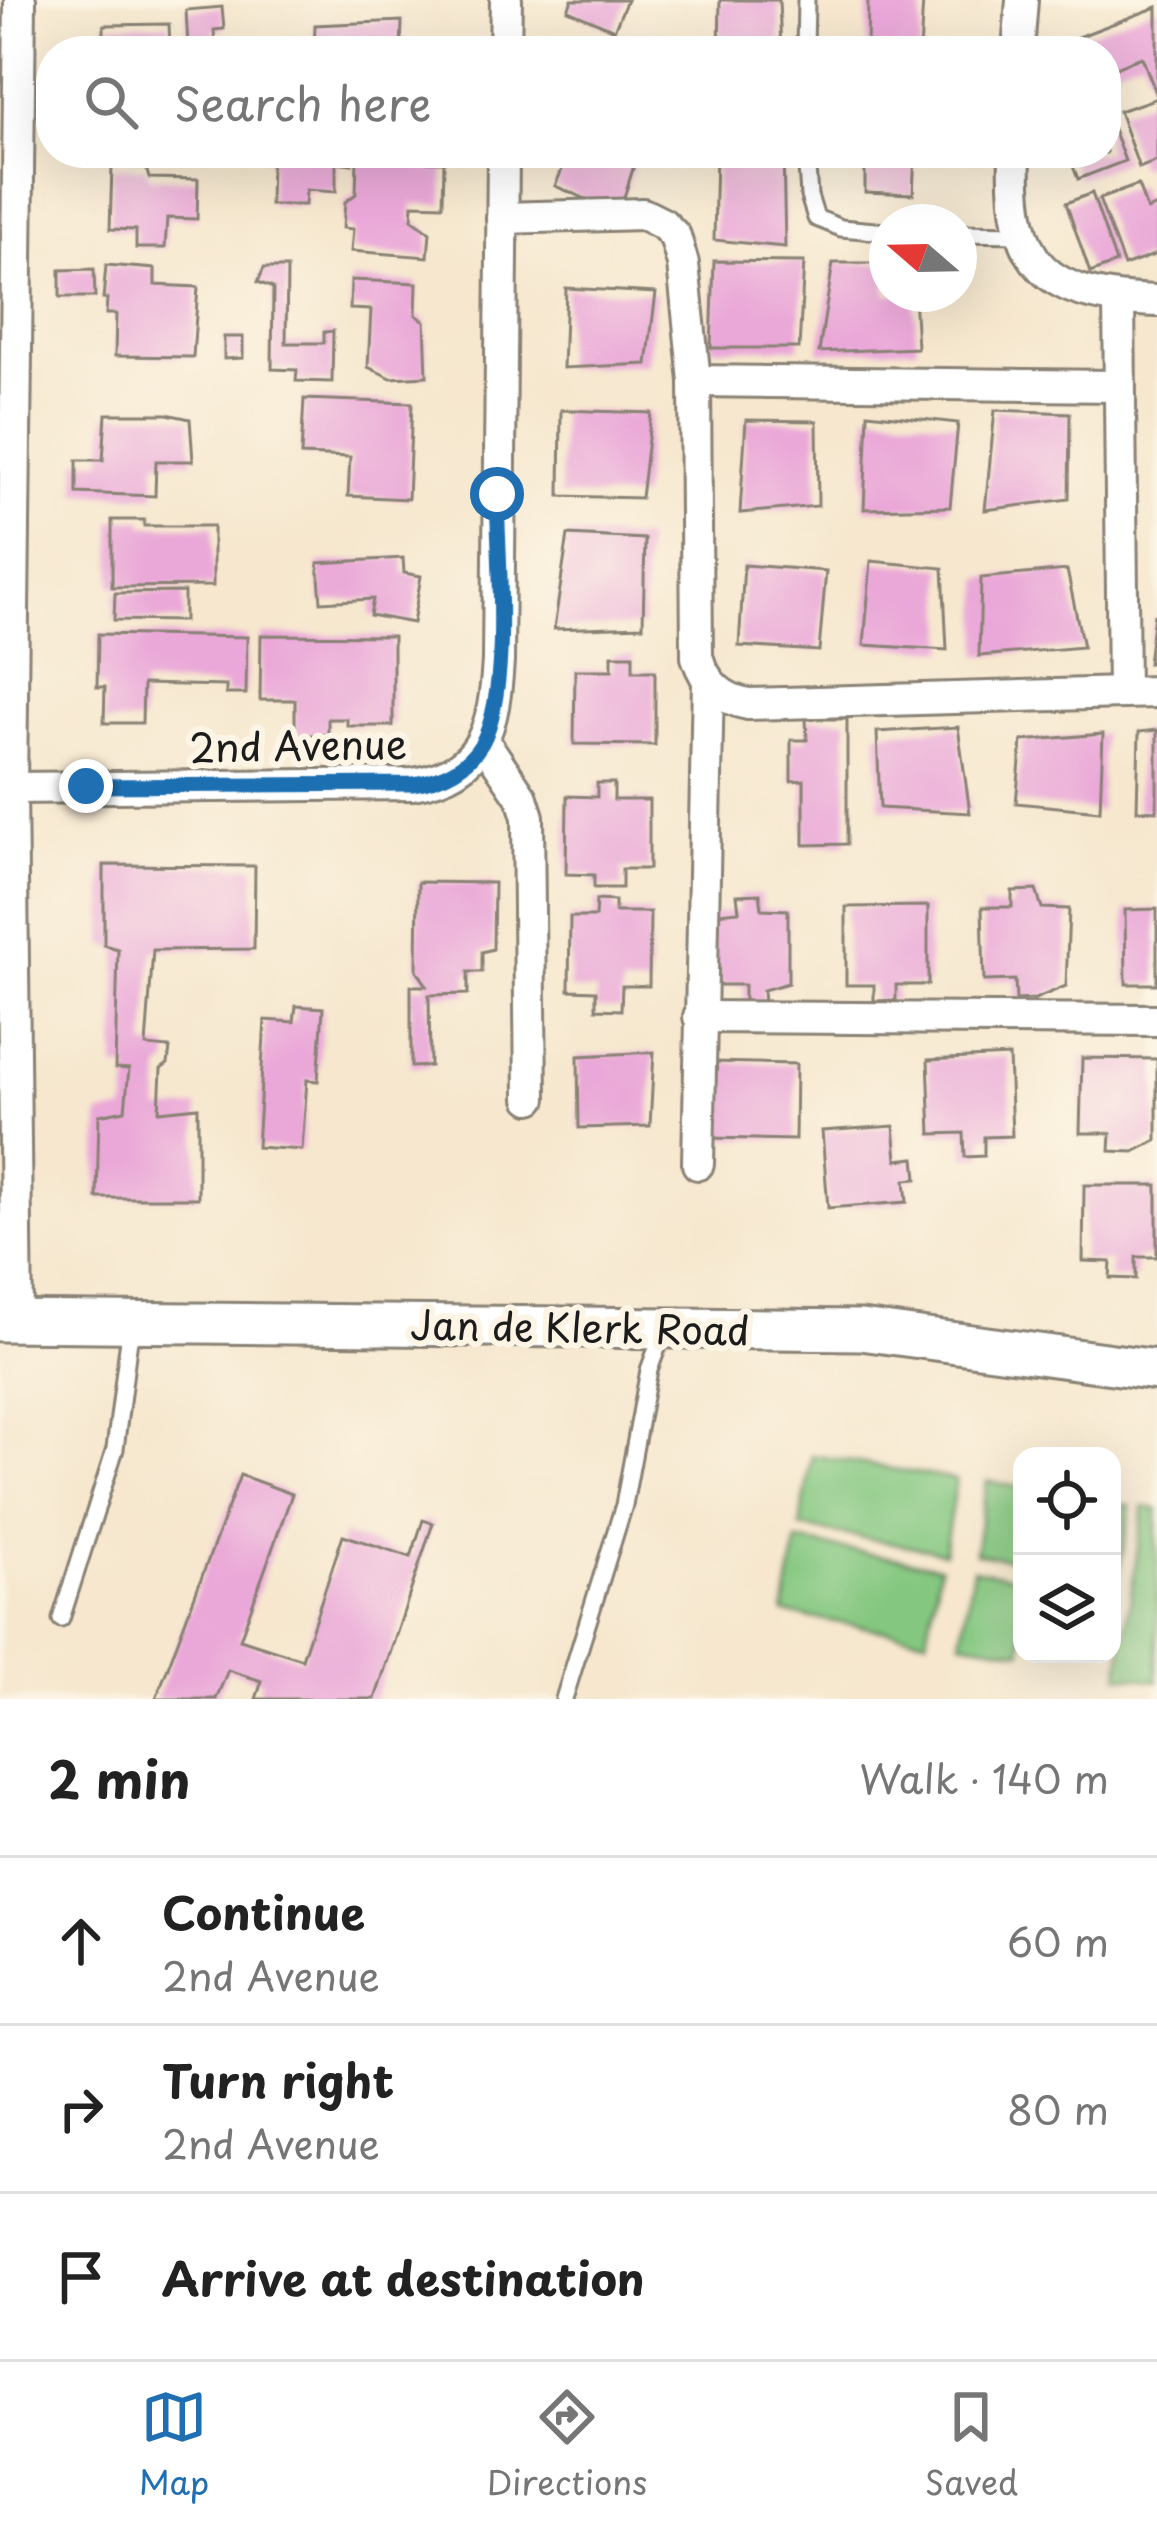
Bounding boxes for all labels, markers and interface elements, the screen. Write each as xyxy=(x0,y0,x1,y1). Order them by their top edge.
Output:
search box xyxy=(36,36,1121,168)
text: Search here xyxy=(174,68,431,136)
icon: search xyxy=(78,69,144,135)
north arrow xyxy=(869,204,977,312)
route start xyxy=(470,467,524,521)
street label: 2nd Avenue xyxy=(189,713,407,775)
route end xyxy=(59,759,113,813)
street label: Jan de Klerk Road xyxy=(410,1294,750,1358)
map controls xyxy=(1013,1447,1121,1663)
button: locate xyxy=(1013,1447,1121,1555)
button: layers xyxy=(1013,1555,1121,1663)
text: 2 min xyxy=(48,1739,190,1816)
text: Walk · 140 m xyxy=(860,1748,1109,1807)
text: Continue xyxy=(162,1877,365,1945)
icon: ahead xyxy=(48,1908,114,1974)
text: 60 m xyxy=(1007,1911,1109,1970)
text: 2nd Avenue xyxy=(162,1945,380,2004)
text: Turn right xyxy=(162,2045,394,2113)
icon: right xyxy=(48,2076,114,2142)
text: 80 m xyxy=(1007,2079,1109,2138)
text: 2nd Avenue xyxy=(162,2113,380,2172)
text: Arrive at destination xyxy=(162,2243,645,2311)
icon: arrive xyxy=(48,2244,114,2310)
tab: Map xyxy=(139,2384,209,2506)
tab: Directions xyxy=(487,2384,647,2506)
tab: Saved xyxy=(925,2384,1018,2506)

